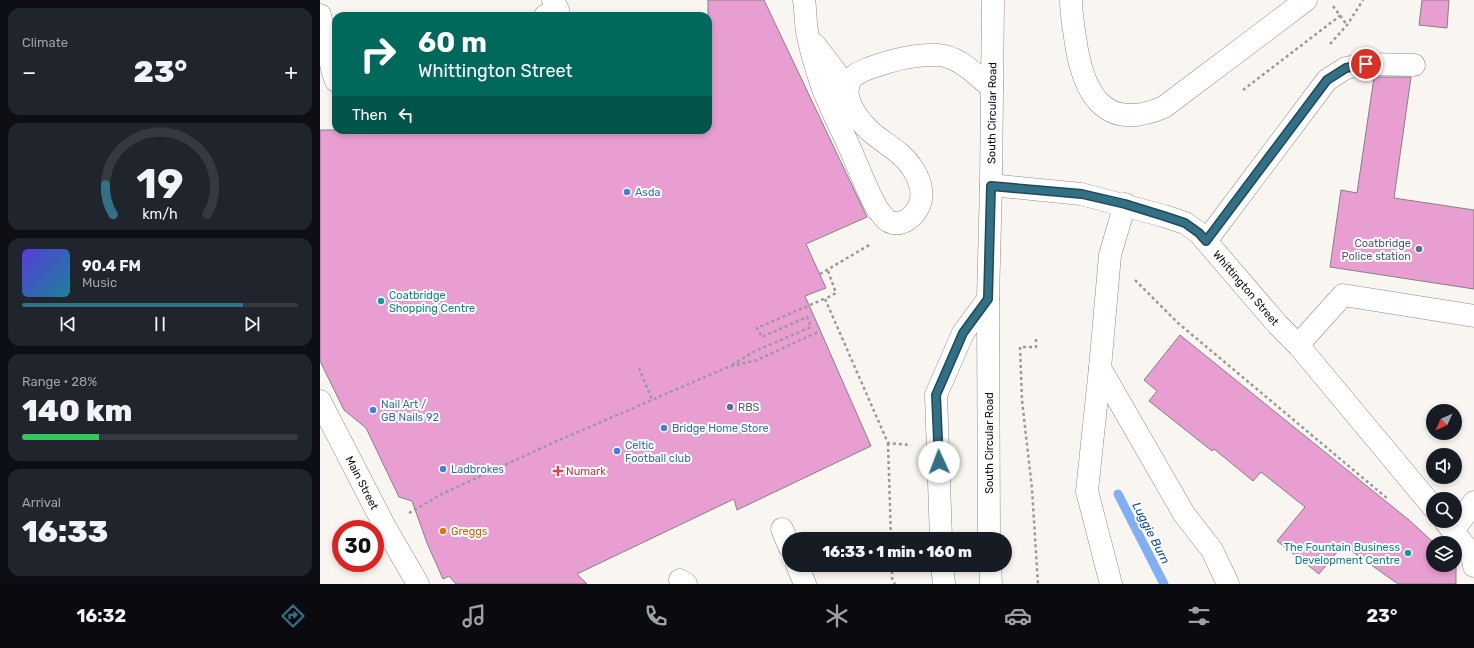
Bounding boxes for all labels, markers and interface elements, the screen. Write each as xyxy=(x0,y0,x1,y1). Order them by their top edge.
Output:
text: 60 m xyxy=(418,26,487,59)
icon: right xyxy=(352,28,404,80)
text: Climate xyxy=(22,35,68,50)
pin xyxy=(1349,47,1383,81)
icon: arrive xyxy=(1355,53,1377,75)
text: 23° xyxy=(134,54,187,90)
text: − xyxy=(22,59,36,86)
text: + xyxy=(284,59,298,86)
text: Whittington Street xyxy=(418,60,573,82)
street label: South Circular Road xyxy=(985,62,999,164)
icon: left xyxy=(395,104,417,126)
text: Then xyxy=(352,106,387,124)
text: 19 xyxy=(136,159,184,208)
place label: Asda xyxy=(635,186,661,199)
marker: Asda xyxy=(622,187,632,197)
text: km/h xyxy=(142,205,178,222)
place label: Coatbridge Police station xyxy=(1342,237,1411,263)
marker: Coatbridge Police station xyxy=(1414,244,1424,254)
street label: Whittington Street xyxy=(1210,248,1282,329)
text: 90.4 FM xyxy=(82,257,141,275)
text: Music xyxy=(82,275,117,290)
place label: Coatbridge Shopping Centre xyxy=(389,289,475,315)
marker: Coatbridge Shopping Centre xyxy=(376,296,386,306)
icon: previous xyxy=(57,313,79,335)
icon: pause xyxy=(149,313,171,335)
icon: next xyxy=(241,313,263,335)
text: Range · 28% xyxy=(22,374,97,389)
street label: South Circular Road xyxy=(983,392,996,494)
text: 140 km xyxy=(22,393,132,429)
place label: Nail Art / GB Nails 92 xyxy=(381,398,439,424)
place label: RBS xyxy=(738,401,760,414)
marker: RBS xyxy=(725,402,735,412)
north arrow xyxy=(1426,404,1462,440)
map controls xyxy=(1426,404,1462,572)
marker: Nail Art / GB Nails 92 xyxy=(368,405,378,415)
place label: Bridge Home Store xyxy=(672,422,769,435)
marker: Bridge Home Store xyxy=(659,423,669,433)
place label: Celtic Football club xyxy=(625,439,691,465)
position arrow xyxy=(918,441,960,483)
marker: Celtic Football club xyxy=(612,446,622,456)
button: sound xyxy=(1426,448,1462,484)
street label: Main Street xyxy=(343,454,381,513)
place label: Ladbrokes xyxy=(451,463,504,476)
marker: Ladbrokes xyxy=(438,464,448,474)
place label: Numark xyxy=(566,465,606,478)
marker: Numark xyxy=(553,466,563,476)
button: search xyxy=(1426,492,1462,528)
text: Arrival xyxy=(22,495,61,510)
water label: Luggie Burn xyxy=(1129,500,1173,566)
text: 16:33 xyxy=(22,514,108,550)
speed limit sign: 30 xyxy=(332,520,384,572)
place label: Greggs xyxy=(451,525,488,538)
marker: Greggs xyxy=(438,526,448,536)
button: layers xyxy=(1426,536,1462,572)
place label: The Fountain Business Development Centre xyxy=(1284,541,1400,567)
text: 16:33 · 1 min · 160 m xyxy=(822,543,972,561)
marker: The Fountain Business Development Centre xyxy=(1403,548,1413,558)
icon: directions xyxy=(279,602,307,630)
icon: music xyxy=(460,602,488,630)
icon: phone xyxy=(642,602,670,630)
icon: climate xyxy=(823,602,851,630)
icon: car xyxy=(1004,602,1032,630)
icon: filters xyxy=(1185,602,1213,630)
text: 16:32 xyxy=(77,605,126,627)
text: 23° xyxy=(1366,605,1397,627)

